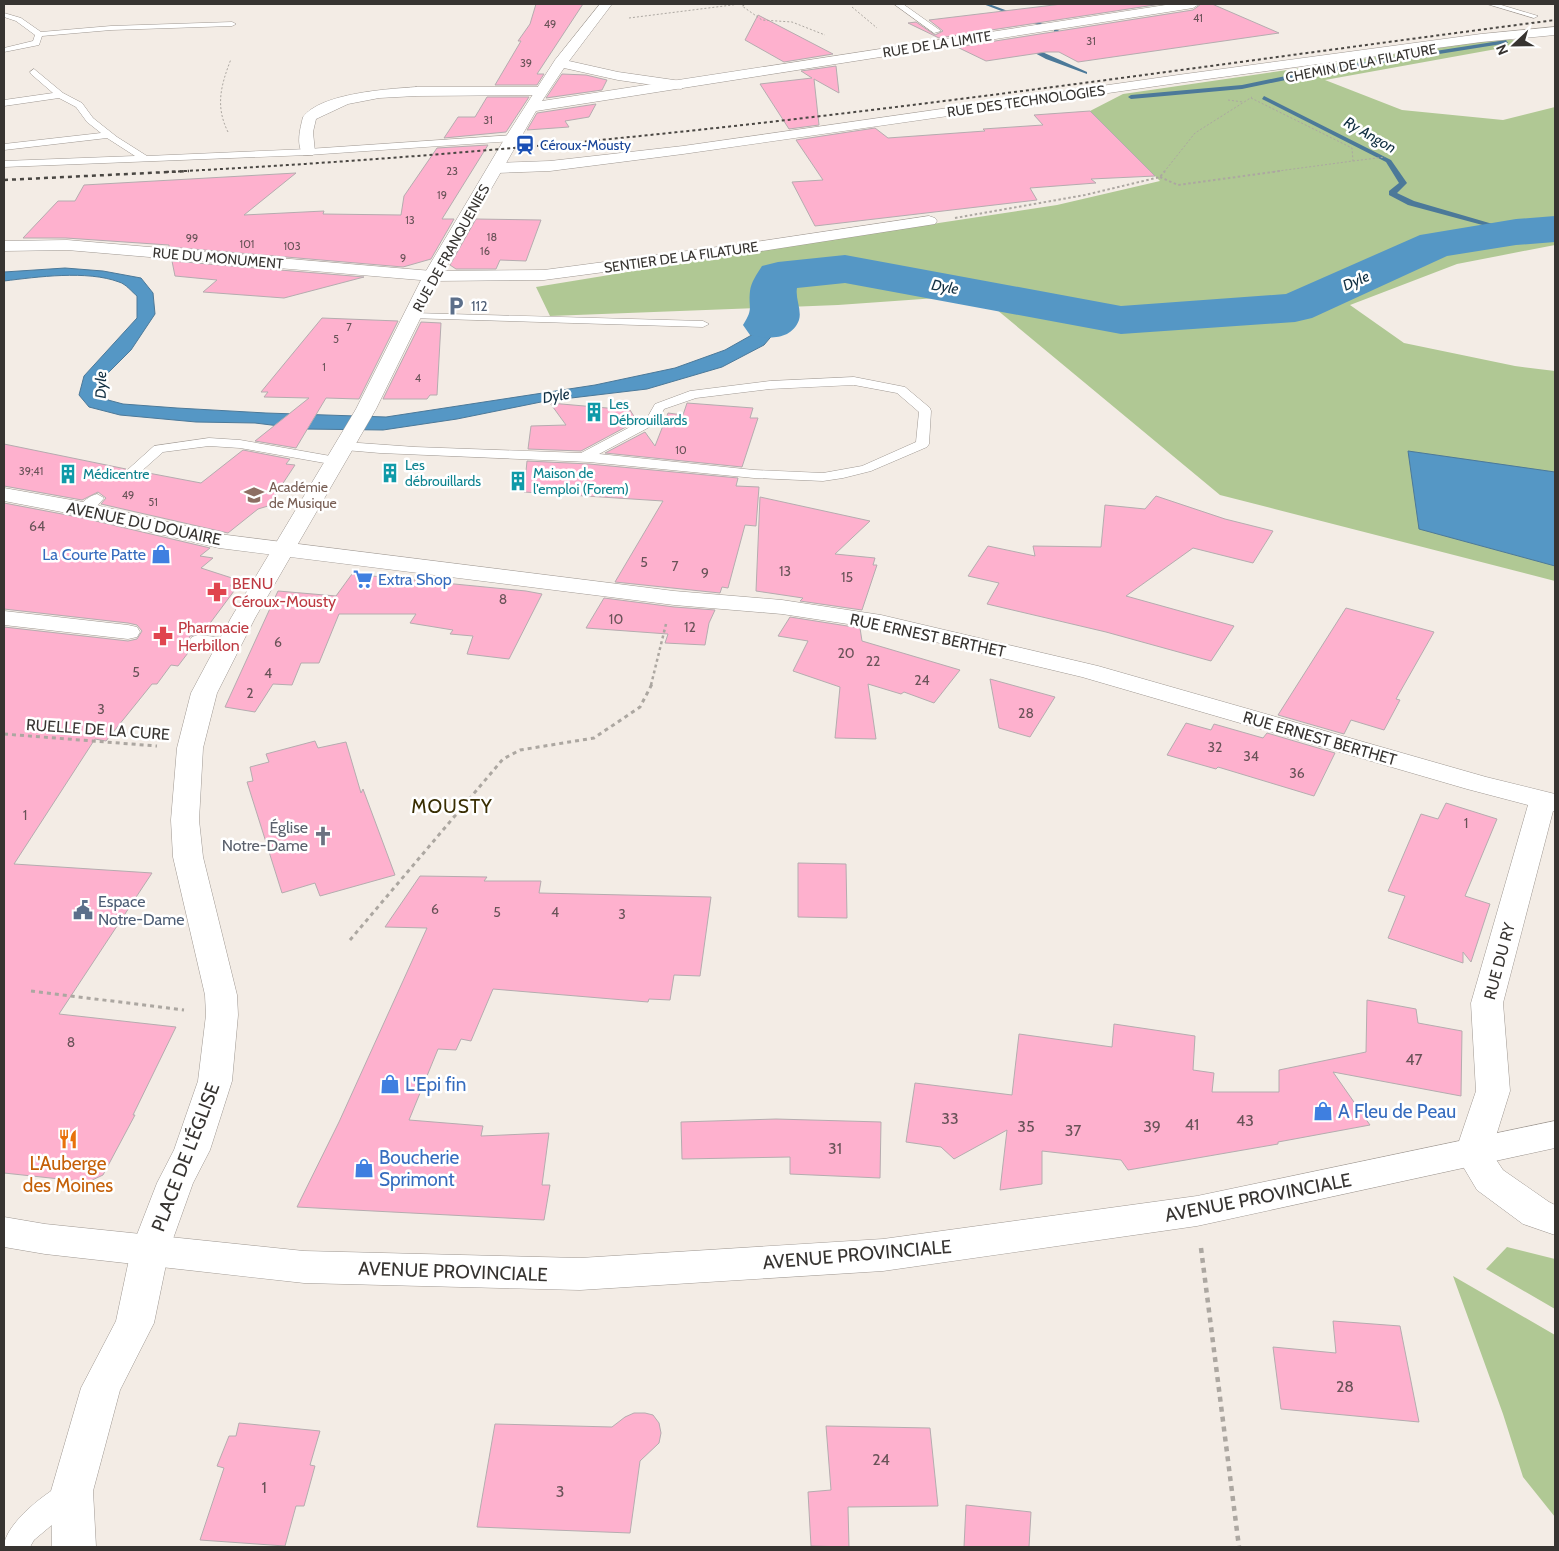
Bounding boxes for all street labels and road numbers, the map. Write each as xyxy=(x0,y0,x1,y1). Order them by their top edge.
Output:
street label: RUE DE LA LIMITE xyxy=(881,26,993,61)
street label: CHEMIN DE LA FILATURE xyxy=(1284,39,1438,86)
street label: RUE DES TECHNOLOGIES xyxy=(946,81,1106,121)
street label: RUE DE FRANQUENIES xyxy=(409,181,493,315)
street label: SENTIER DE LA FILATURE xyxy=(603,237,760,277)
street label: RUE DU MONUMENT xyxy=(152,243,285,273)
street label: AVENUE DU DOUAIRE xyxy=(65,498,223,549)
street label: RUE ERNEST BERTHET xyxy=(848,610,1008,661)
street label: RUE ERNEST BERTHET xyxy=(1241,707,1399,770)
street label: RUELLE DE LA CURE xyxy=(25,715,171,744)
street label: RUE DU RY xyxy=(1480,920,1519,1002)
street label: PLACE DE L’ÉGLISE xyxy=(146,1079,224,1235)
street label: AVENUE PROVINCIALE xyxy=(1163,1168,1353,1227)
street label: AVENUE PROVINCIALE xyxy=(762,1235,953,1274)
street label: AVENUE PROVINCIALE xyxy=(358,1257,548,1286)

